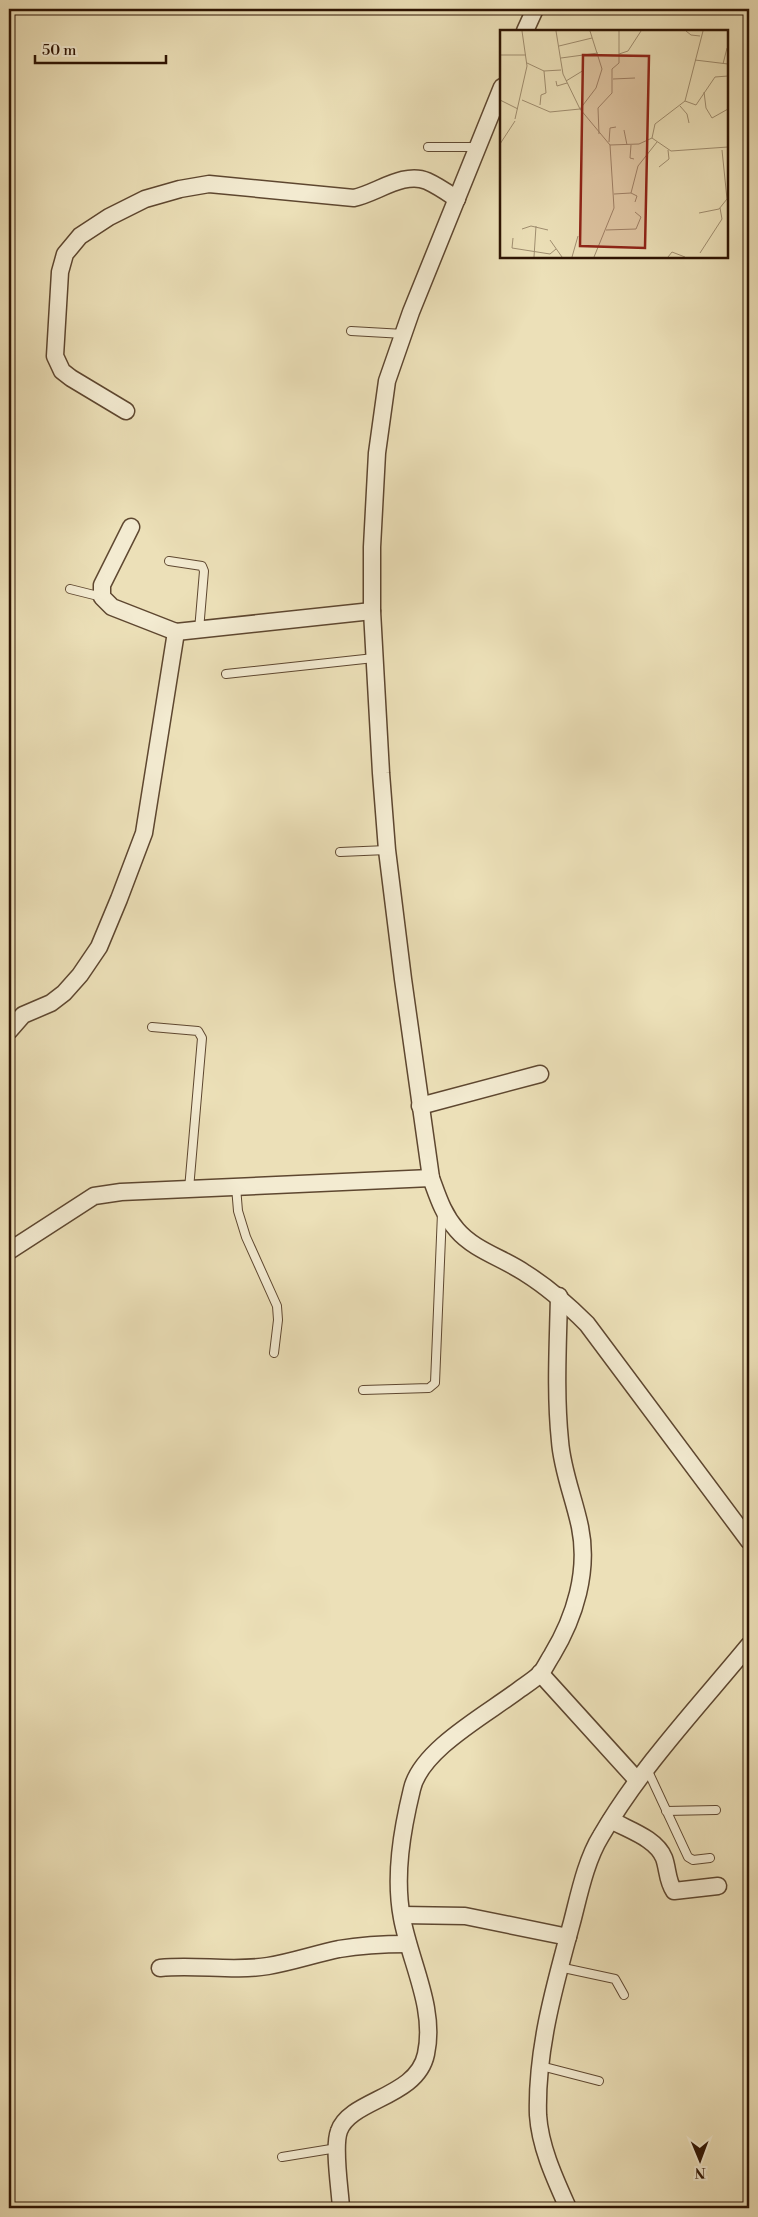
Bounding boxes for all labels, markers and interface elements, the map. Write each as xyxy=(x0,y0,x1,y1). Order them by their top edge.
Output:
inset map xyxy=(500,30,728,258)
scale bar xyxy=(35,32,166,64)
text: 50 m xyxy=(42,41,76,60)
north arrow xyxy=(676,2134,726,2184)
text: N xyxy=(695,2163,706,2181)

